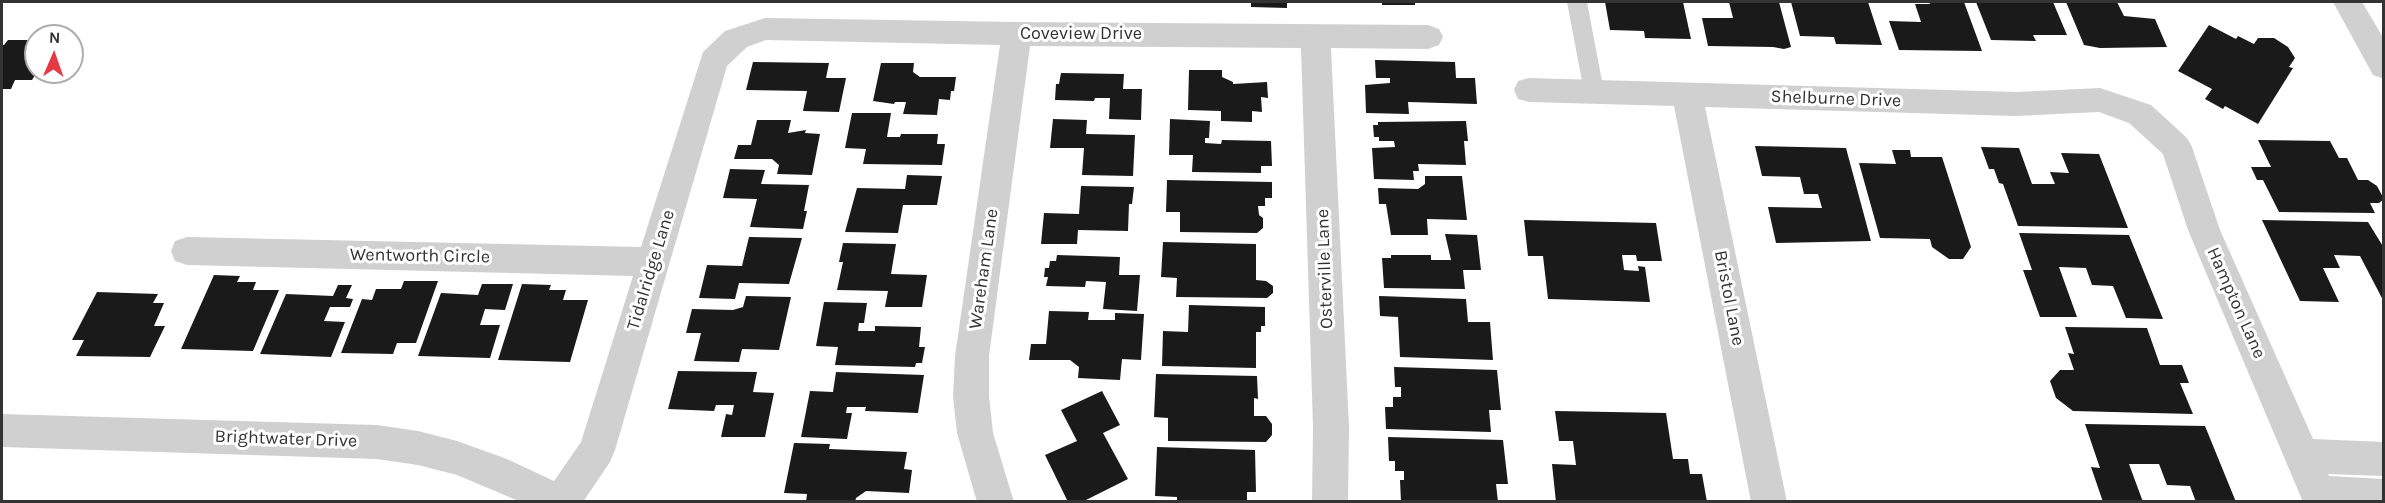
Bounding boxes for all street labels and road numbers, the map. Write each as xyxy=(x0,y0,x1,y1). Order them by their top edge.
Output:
street label: Coveview Drive xyxy=(1020,23,1142,45)
street label: Shelburne Drive xyxy=(1770,86,1902,112)
street label: Tidalridge Lane xyxy=(622,207,680,333)
street label: Wareham Lane xyxy=(965,207,1003,331)
street label: Osterville Lane xyxy=(1312,209,1338,329)
street label: Wentworth Circle xyxy=(350,244,490,268)
street label: Hampton Lane xyxy=(2202,244,2270,362)
street label: Bristol Lane xyxy=(1709,248,1749,348)
street label: Brightwater Drive xyxy=(214,426,358,452)

